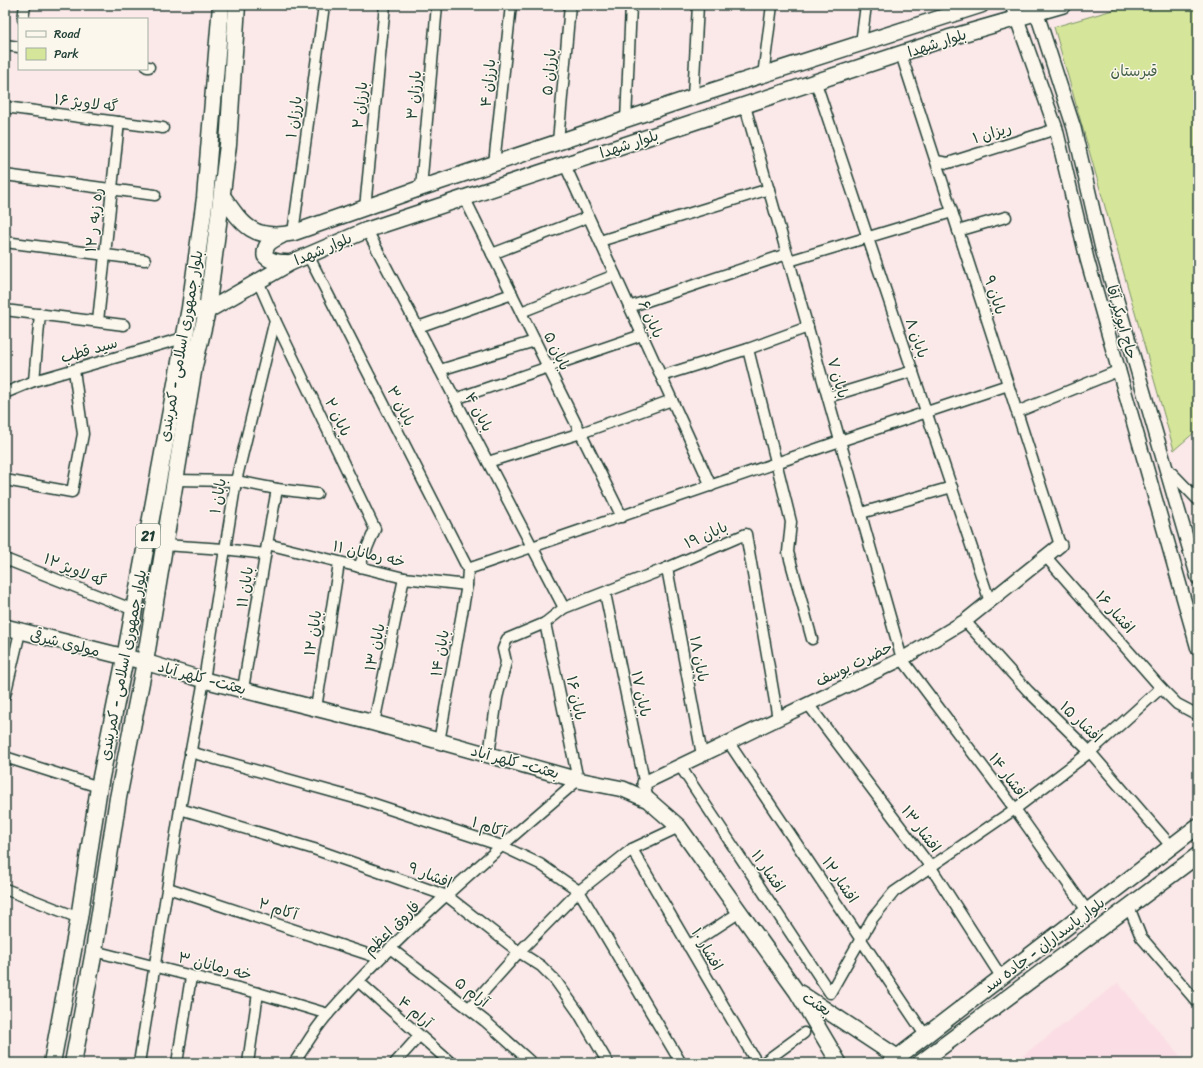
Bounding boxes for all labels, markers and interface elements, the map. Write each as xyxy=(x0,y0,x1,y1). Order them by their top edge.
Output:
legend xyxy=(18,18,148,70)
street label: بلوار شهدا xyxy=(904,21,970,65)
text: Road xyxy=(54,23,81,45)
text: Park xyxy=(54,43,79,65)
street label: بارزان ۵ xyxy=(534,47,564,97)
street label: بارزان ۴ xyxy=(473,58,503,108)
park label: قبرستان xyxy=(1111,58,1157,84)
street label: بارزان ۳ xyxy=(399,69,429,121)
street label: بارزان ۲ xyxy=(345,80,375,130)
street label: ۱۶ گه لاویژ xyxy=(53,86,119,120)
street label: بارزان ۱ xyxy=(278,94,310,140)
street label: ریزان ۱ xyxy=(969,115,1015,151)
street label: بلوار شهدا xyxy=(596,122,662,166)
street label: ره زبه ر ۱۲ xyxy=(78,186,110,254)
street label: بلوار شهدا xyxy=(290,225,356,273)
street label: بلوار جمهوری اسلامی - کمربندی xyxy=(151,248,211,444)
street label: بابان ۹ xyxy=(976,272,1014,318)
street label: حاج ابوبکر آقا xyxy=(1099,282,1145,362)
street label: بابان ۶ xyxy=(631,296,671,342)
street label: بابان ۸ xyxy=(898,314,936,362)
street label: بابان ۵ xyxy=(536,327,578,375)
street label: سید قطب xyxy=(57,329,121,371)
street label: بابان ۷ xyxy=(820,355,856,401)
street label: بابان ۳ xyxy=(380,381,422,431)
street label: بابان ۴ xyxy=(458,387,500,437)
street label: بابان ۲ xyxy=(317,393,359,441)
street label: بابان ۱ xyxy=(202,476,234,516)
street label: بابان ۱۹ xyxy=(680,514,732,556)
road number: 21 xyxy=(136,524,160,548)
street label: خه رمانان ۱۱ xyxy=(330,533,408,575)
street label: گه لاویژ ۱۲ xyxy=(40,546,110,594)
street label: بابان ۱۱ xyxy=(229,564,261,610)
street label: بلوار جمهوری اسلامی - کمربندی xyxy=(92,567,154,763)
street label: افشار ۱۶ xyxy=(1089,584,1141,640)
street label: بابان ۱۲ xyxy=(297,608,329,658)
street label: بابان ۱۳ xyxy=(357,621,393,673)
street label: مولوی شرقی xyxy=(27,622,103,664)
street label: بابان ۱۴ xyxy=(423,627,457,679)
street label: بابان ۱۸ xyxy=(682,634,716,684)
street label: حضرت یوسف xyxy=(811,634,897,694)
street label: بعثت- کلهر آباد xyxy=(155,654,249,702)
street label: بابان ۱۷ xyxy=(623,668,659,720)
street label: بابان ۱۶ xyxy=(559,673,593,723)
street label: افشار ۱۵ xyxy=(1053,695,1109,749)
street label: بعثت- کلهر آباد xyxy=(468,738,562,786)
street label: افشار ۱۴ xyxy=(982,747,1034,805)
street label: افشار ۱۳ xyxy=(894,800,948,858)
street label: آکام ۱ xyxy=(468,809,511,845)
street label: افشار ۱۱ xyxy=(744,844,792,898)
street label: افشار ۱۲ xyxy=(815,851,865,909)
street label: افشار ۹ xyxy=(404,854,456,896)
street label: آکام ۲ xyxy=(255,890,302,928)
street label: بلوار پاسداران - جاده سد xyxy=(977,890,1111,1000)
street label: فاروق اعظم xyxy=(358,894,426,962)
street label: افشار ۱۰ xyxy=(684,922,730,976)
street label: خه رمانان ۳ xyxy=(175,944,255,988)
street label: آرام ۵ xyxy=(449,970,496,1015)
street label: بعثت xyxy=(797,985,837,1023)
street label: آرام ۴ xyxy=(392,989,439,1036)

